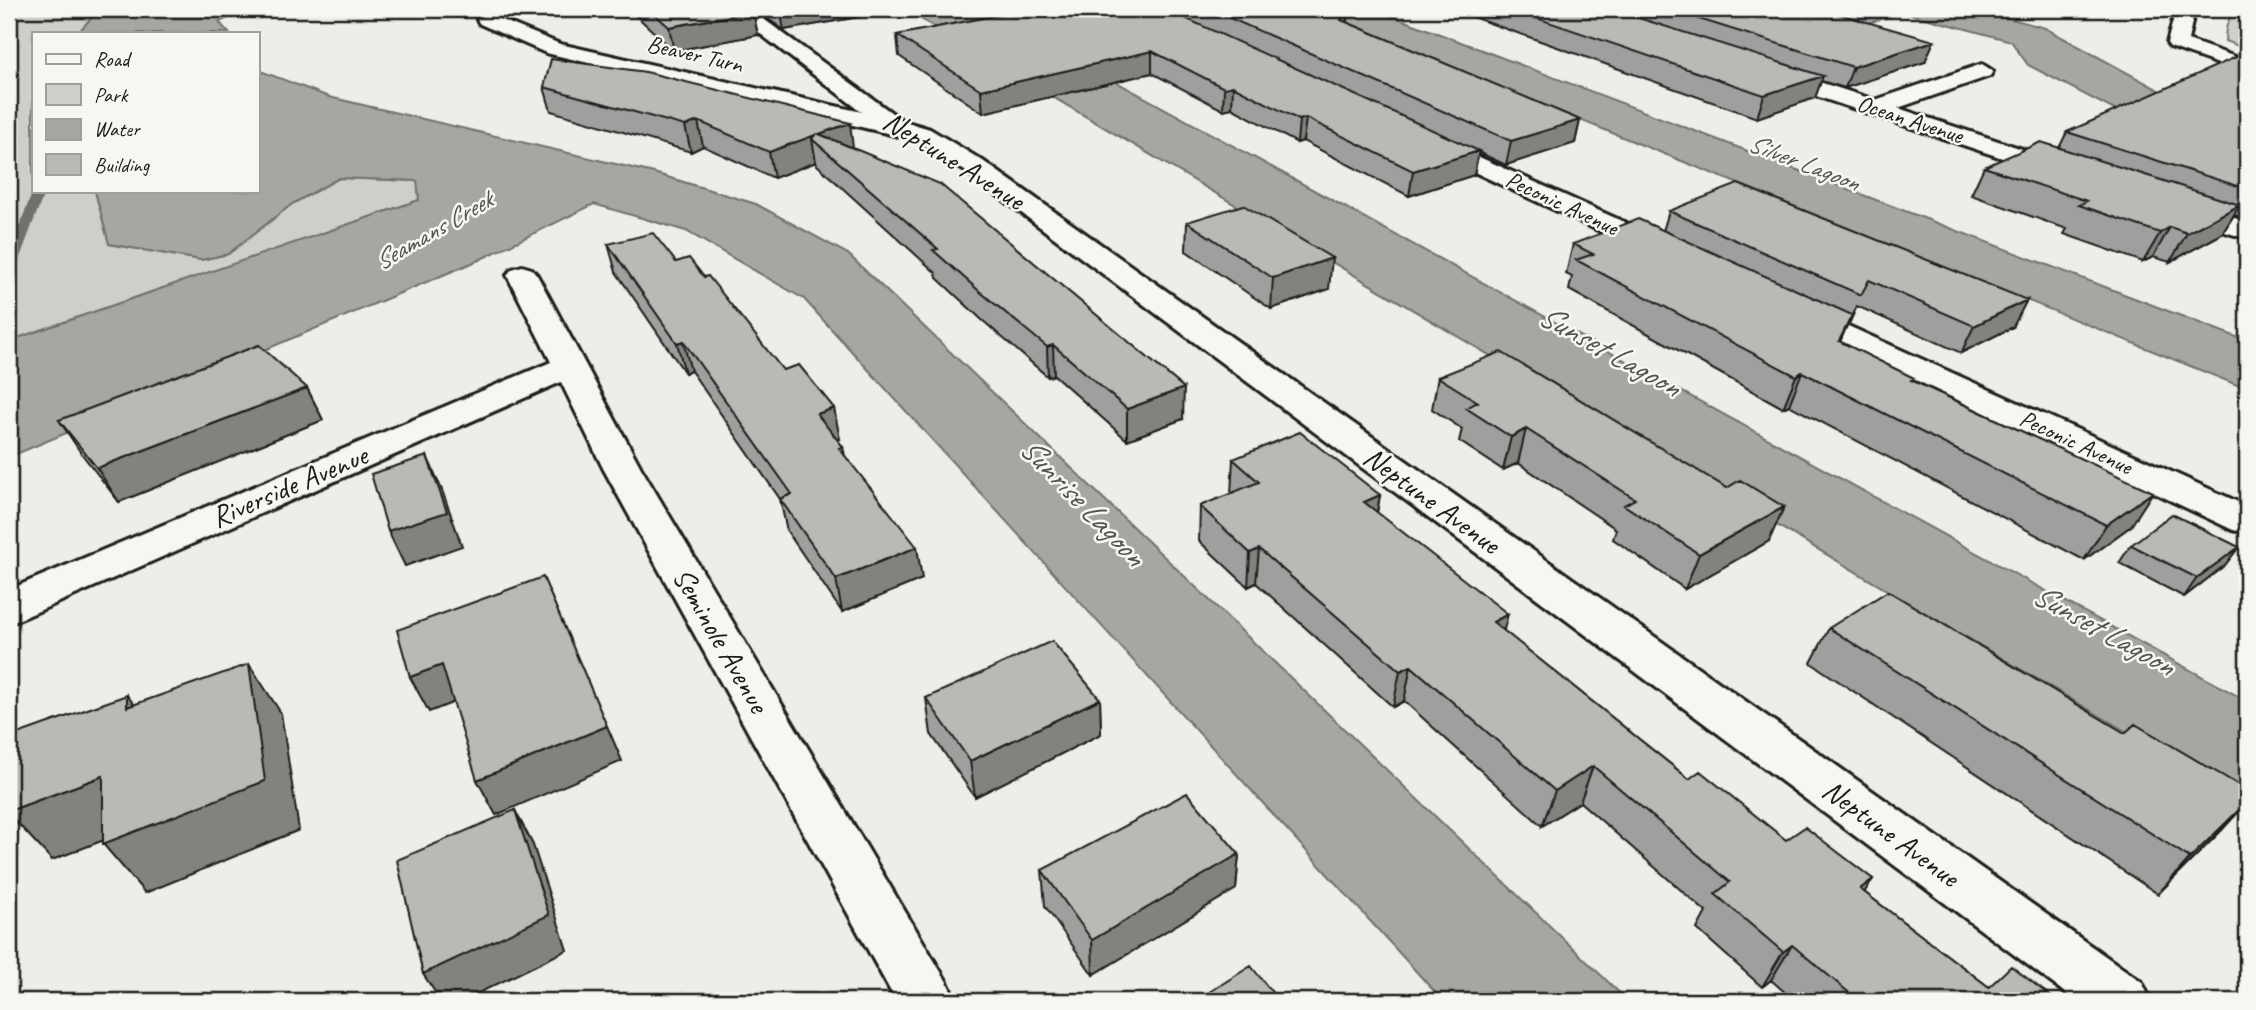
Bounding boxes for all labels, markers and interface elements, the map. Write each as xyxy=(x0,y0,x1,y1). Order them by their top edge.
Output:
street label: Beaver Turn xyxy=(644,28,747,80)
legend xyxy=(32,32,259,192)
text: Road xyxy=(94,46,133,72)
text: Park xyxy=(94,82,129,108)
street label: Ocean Avenue xyxy=(1853,88,1969,151)
street label: Neptune Avenue xyxy=(876,102,1034,220)
text: Water xyxy=(94,116,141,142)
water label: Silver Lagoon xyxy=(1744,126,1866,200)
text: Building xyxy=(94,152,151,178)
street label: Peconic Avenue xyxy=(1501,164,1625,243)
water label: Seamans Creek xyxy=(368,181,502,277)
water label: Sunset Lagoon xyxy=(1532,295,1690,407)
street label: Peconic Avenue xyxy=(2015,403,2139,482)
water label: Sunrise Lagoon xyxy=(1011,428,1156,576)
street label: Riverside Avenue xyxy=(205,435,375,536)
street label: Neptune Avenue xyxy=(1356,438,1510,564)
street label: Seminole Avenue xyxy=(664,561,779,721)
water label: Sunset Lagoon xyxy=(2026,574,2184,686)
street label: Neptune Avenue xyxy=(1815,771,1969,897)

